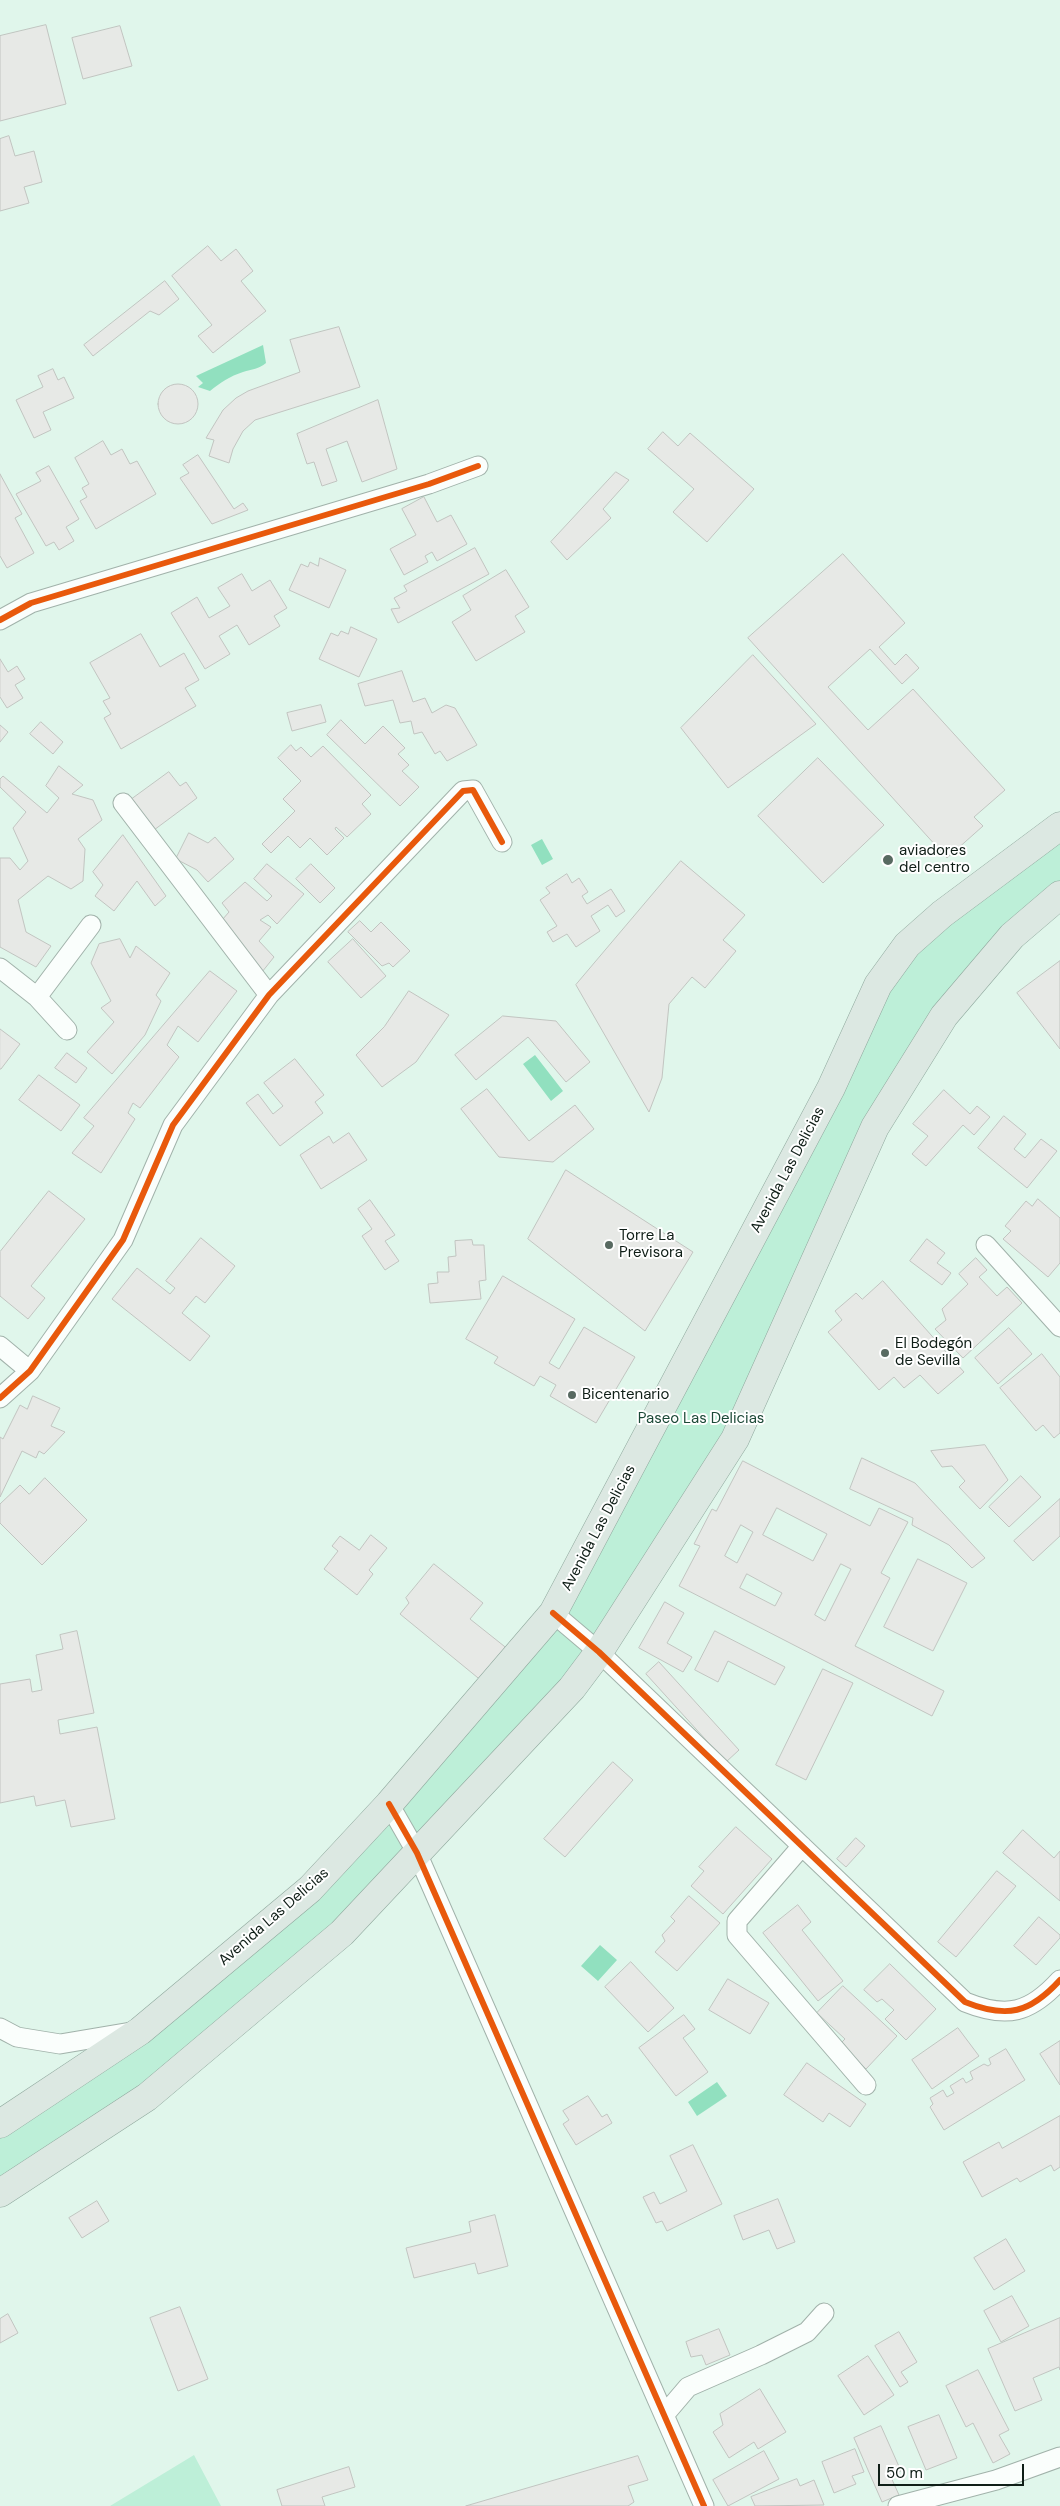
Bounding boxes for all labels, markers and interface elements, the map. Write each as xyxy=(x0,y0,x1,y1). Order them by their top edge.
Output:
place label: aviadores del centro xyxy=(899,842,970,877)
marker: aviadores del centro xyxy=(881,853,895,867)
street label: Avenida Las Delicias xyxy=(747,1104,829,1236)
place label: Torre La Previsora xyxy=(619,1227,683,1262)
marker: Torre La Previsora xyxy=(603,1239,615,1251)
place label: El Bodegón de Sevilla xyxy=(895,1335,972,1370)
marker: El Bodegón de Sevilla xyxy=(879,1347,891,1359)
place label: Bicentenario xyxy=(582,1386,669,1404)
marker: Bicentenario xyxy=(566,1389,578,1401)
park label: Paseo Las Delicias xyxy=(638,1410,764,1428)
street label: Avenida Las Delicias xyxy=(558,1462,640,1594)
street label: Avenida Las Delicias xyxy=(215,1864,333,1970)
scale bar xyxy=(880,2454,1026,2486)
text: 50 m xyxy=(886,2463,923,2483)

